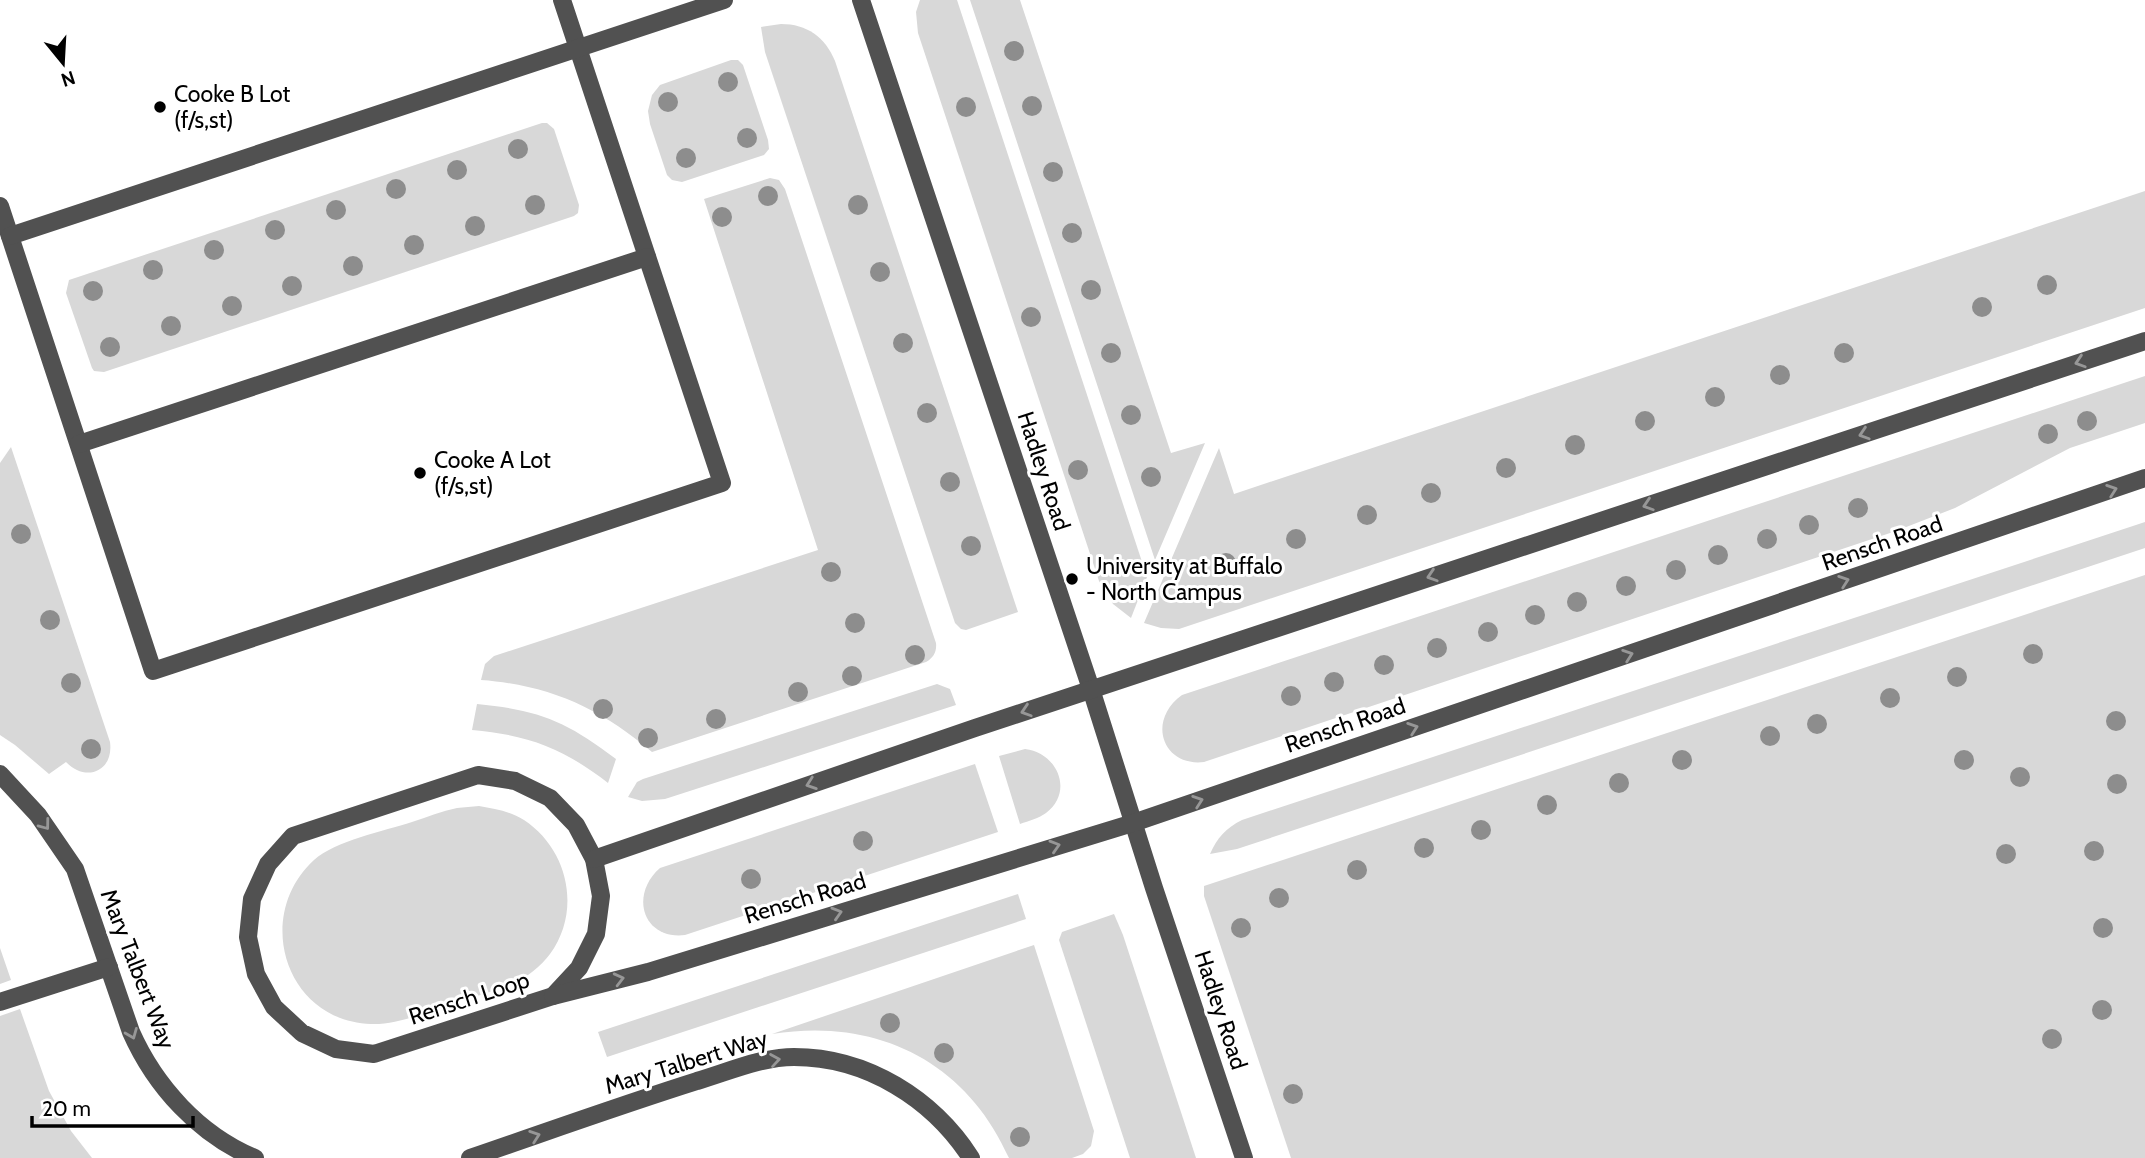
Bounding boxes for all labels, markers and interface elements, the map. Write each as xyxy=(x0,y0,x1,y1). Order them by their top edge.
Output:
north arrow xyxy=(28,28,98,98)
text: N xyxy=(58,66,78,92)
place label: Cooke B Lot (f/s,st) xyxy=(174,80,291,134)
marker: Cooke B Lot (f/s,st) xyxy=(152,99,168,115)
one-way arrow xyxy=(2075,354,2087,368)
street label: Hadley Road xyxy=(1012,408,1076,534)
one-way arrow xyxy=(1859,426,1871,440)
place label: Cooke A Lot (f/s,st) xyxy=(434,446,551,500)
marker: Cooke A Lot (f/s,st) xyxy=(412,465,428,481)
one-way arrow xyxy=(2106,484,2118,498)
one-way arrow xyxy=(1643,497,1655,511)
street label: Rensch Road xyxy=(1818,509,1946,577)
place label: University at Buffalo - North Campus xyxy=(1086,552,1283,606)
one-way arrow xyxy=(1427,568,1439,583)
marker: University at Buffalo - North Campus xyxy=(1064,571,1080,587)
one-way arrow xyxy=(1837,575,1849,589)
one-way arrow xyxy=(1622,649,1634,663)
street label: Rensch Road xyxy=(1281,691,1409,759)
one-way arrow xyxy=(1021,703,1033,717)
one-way arrow xyxy=(1406,722,1419,736)
one-way arrow xyxy=(805,776,817,790)
one-way arrow xyxy=(1191,795,1203,809)
one-way arrow xyxy=(37,817,49,830)
one-way arrow xyxy=(1048,840,1060,855)
street label: Rensch Road xyxy=(741,866,869,930)
street label: Mary Talbert Way xyxy=(95,885,181,1053)
one-way arrow xyxy=(831,907,843,922)
street label: Hadley Road xyxy=(1189,947,1253,1073)
street label: Rensch Loop xyxy=(405,965,533,1031)
one-way arrow xyxy=(613,973,625,987)
street label: Mary Talbert Way xyxy=(601,1024,771,1100)
one-way arrow xyxy=(124,1027,138,1039)
one-way arrow xyxy=(769,1053,781,1068)
scale bar xyxy=(32,1084,192,1128)
text: 20 m xyxy=(42,1096,91,1121)
one-way arrow xyxy=(528,1130,540,1144)

